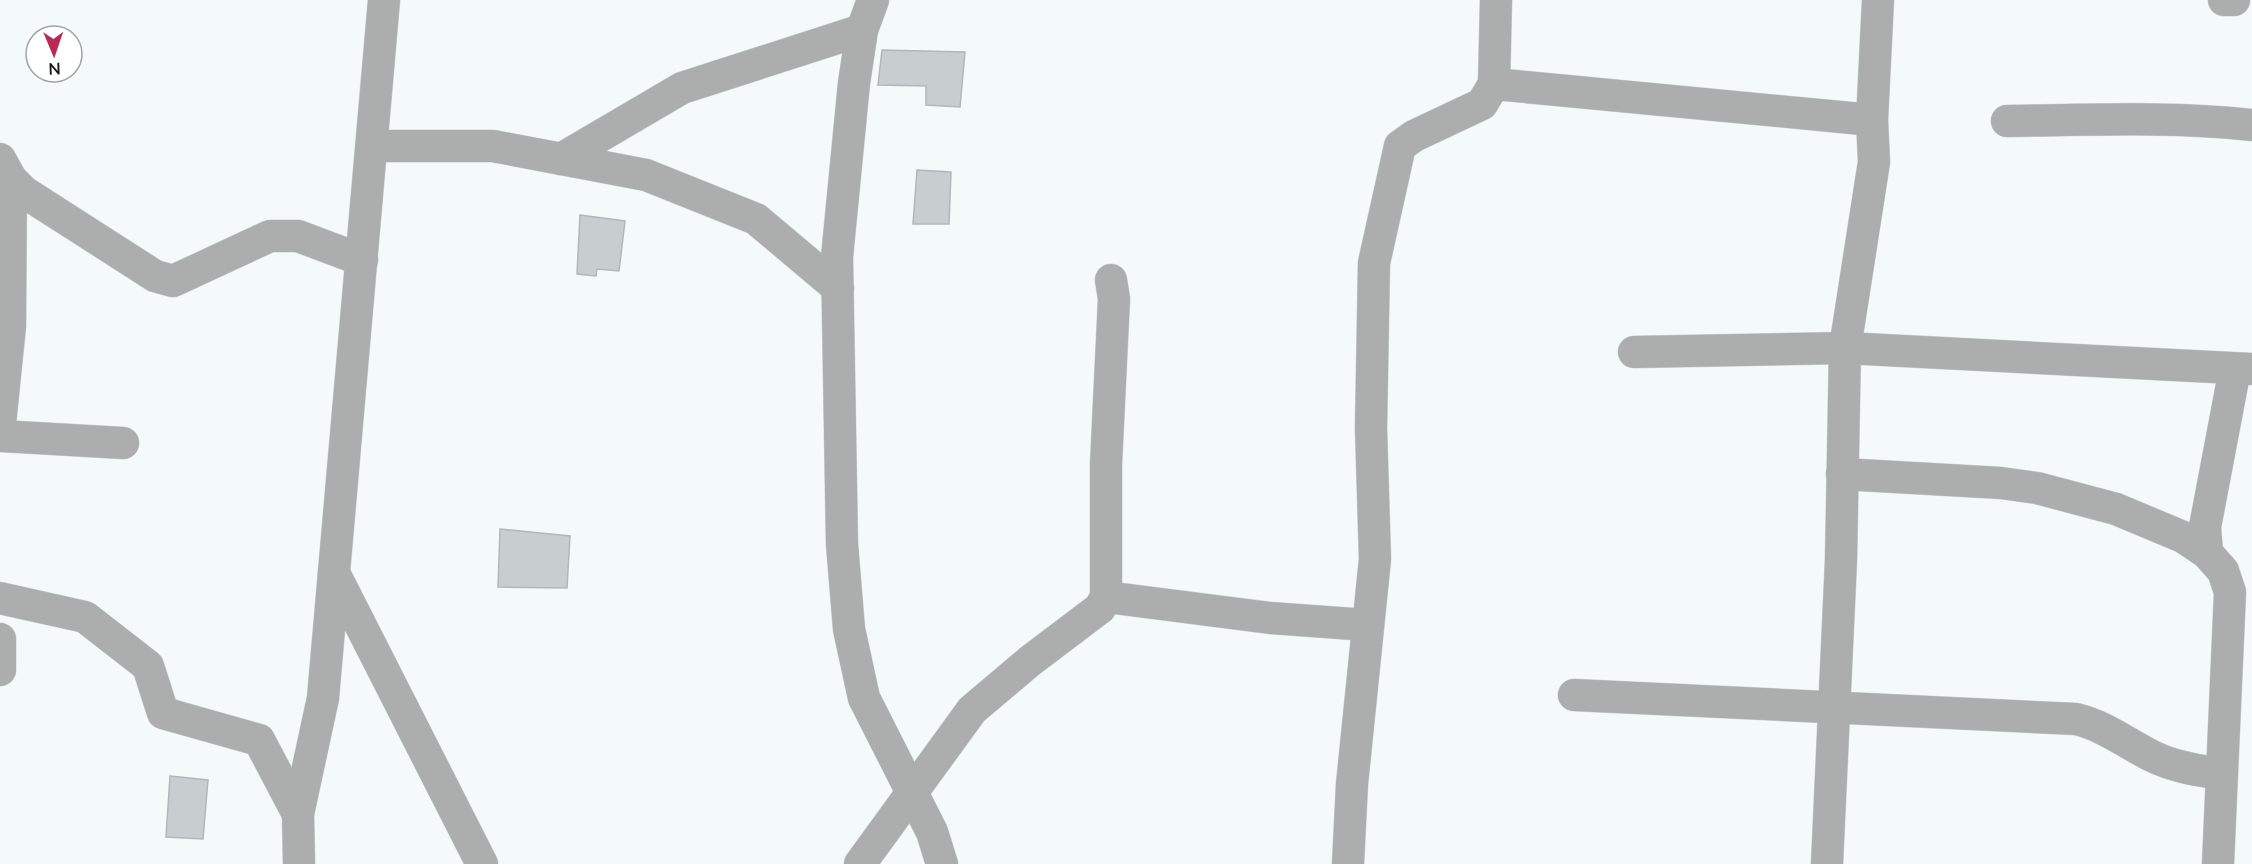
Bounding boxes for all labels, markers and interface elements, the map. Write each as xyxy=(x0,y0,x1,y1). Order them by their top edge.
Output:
north arrow xyxy=(24,24,84,84)
text: N xyxy=(48,60,61,79)

